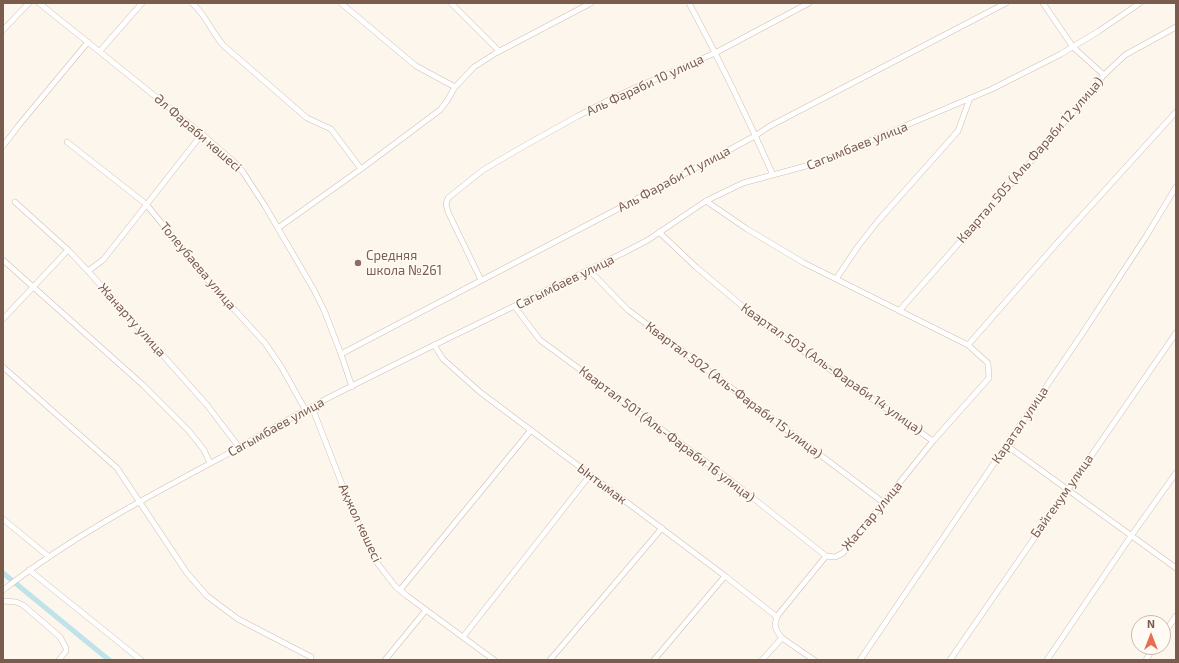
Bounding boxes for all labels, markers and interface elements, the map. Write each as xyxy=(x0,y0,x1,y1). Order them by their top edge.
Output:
street label: Аль Фараби 10 улица xyxy=(584,51,706,119)
street label: Квартал 505 (Аль Фараби 12 улица) xyxy=(954,74,1106,246)
street label: Әл Фараби көшесі xyxy=(151,91,245,175)
street label: Сагымбаев улица xyxy=(804,119,910,173)
street label: Аль Фараби 11 улица xyxy=(615,143,733,215)
street label: Толеубаева улица xyxy=(157,219,239,313)
place label: Средняя школа №261 xyxy=(366,248,442,279)
street label: Сагымбаев улица xyxy=(513,251,617,313)
marker: Средняя школа №261 xyxy=(353,258,363,268)
street label: Жанарту улица xyxy=(95,280,169,360)
street label: Квартал 503 (Аль-Фараби 14 улица) xyxy=(738,300,926,438)
street label: Квартал 502 (Аль-Фараби 15 улица) xyxy=(642,318,826,462)
street label: Квартал 501 (Аль-Фараби 16 улица) xyxy=(576,363,758,505)
street label: Каратал улица xyxy=(988,383,1052,467)
street label: Сагымбаев улица xyxy=(225,394,327,460)
street label: Байгекум улица xyxy=(1027,451,1097,541)
street label: Ынтымак xyxy=(574,460,630,508)
street label: Жастар улица xyxy=(838,478,906,554)
street label: Ақжол көшесі xyxy=(335,481,385,565)
north arrow xyxy=(1131,615,1171,655)
text: N xyxy=(1147,617,1155,630)

